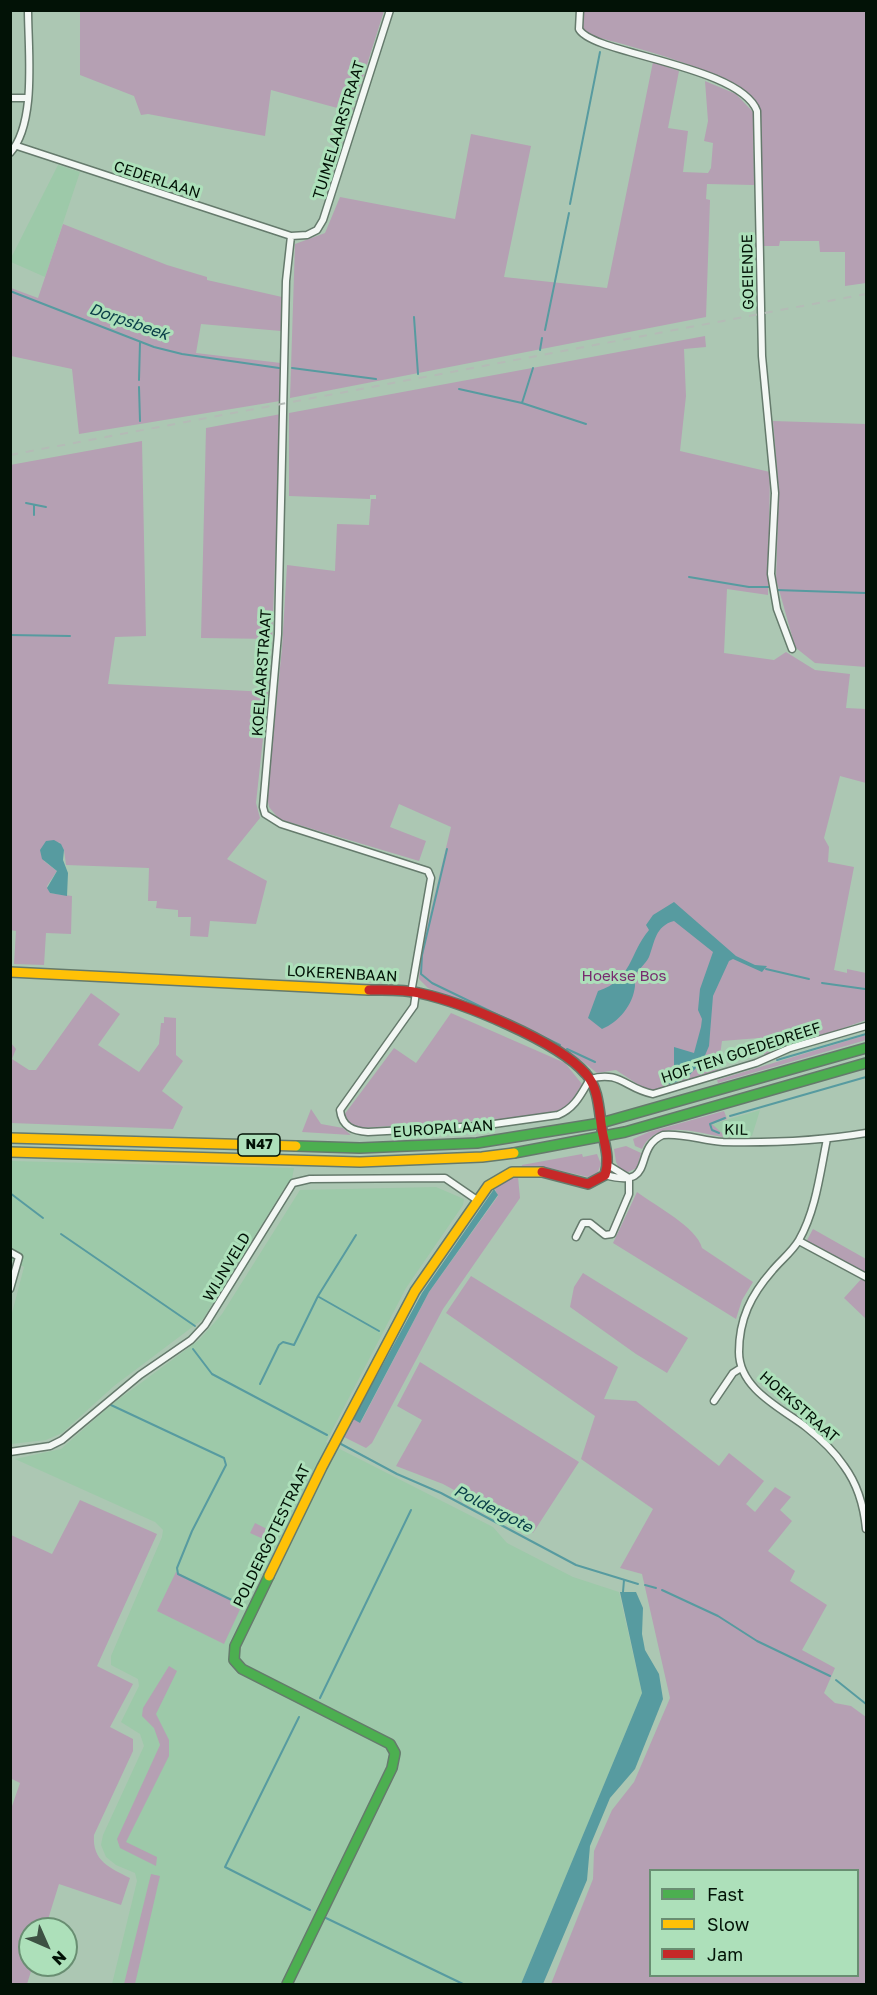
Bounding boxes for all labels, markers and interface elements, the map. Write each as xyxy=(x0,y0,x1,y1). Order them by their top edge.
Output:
street label: TUIMELAARSTRAAT xyxy=(309,58,369,202)
street label: CEDERLAAN xyxy=(111,158,203,202)
street label: GOEIENDE xyxy=(738,234,758,310)
water label: Dorpsbeek xyxy=(87,299,171,345)
street label: KOELAARSTRAAT xyxy=(249,609,275,737)
street label: LOKERENBAAN xyxy=(286,962,398,986)
park label: Hoekse Bos xyxy=(582,967,666,985)
street label: HOF TEN GOEDEDREEF xyxy=(659,1019,823,1087)
street label: EUROPALAAN xyxy=(392,1117,494,1141)
street label: KIL xyxy=(724,1121,748,1139)
road number: N47 xyxy=(238,1134,280,1156)
street label: WIJNVELD xyxy=(199,1229,255,1305)
street label: HOEKSTRAAT xyxy=(756,1368,842,1446)
street label: POLDERGOTESTRAAT xyxy=(230,1462,314,1610)
water label: Poldergote xyxy=(451,1481,535,1537)
legend xyxy=(649,1869,859,1977)
text: Fast xyxy=(707,1883,744,1905)
text: Slow xyxy=(707,1913,749,1935)
north arrow xyxy=(18,1917,78,1977)
text: Jam xyxy=(707,1943,743,1965)
text: N xyxy=(48,1947,71,1970)

